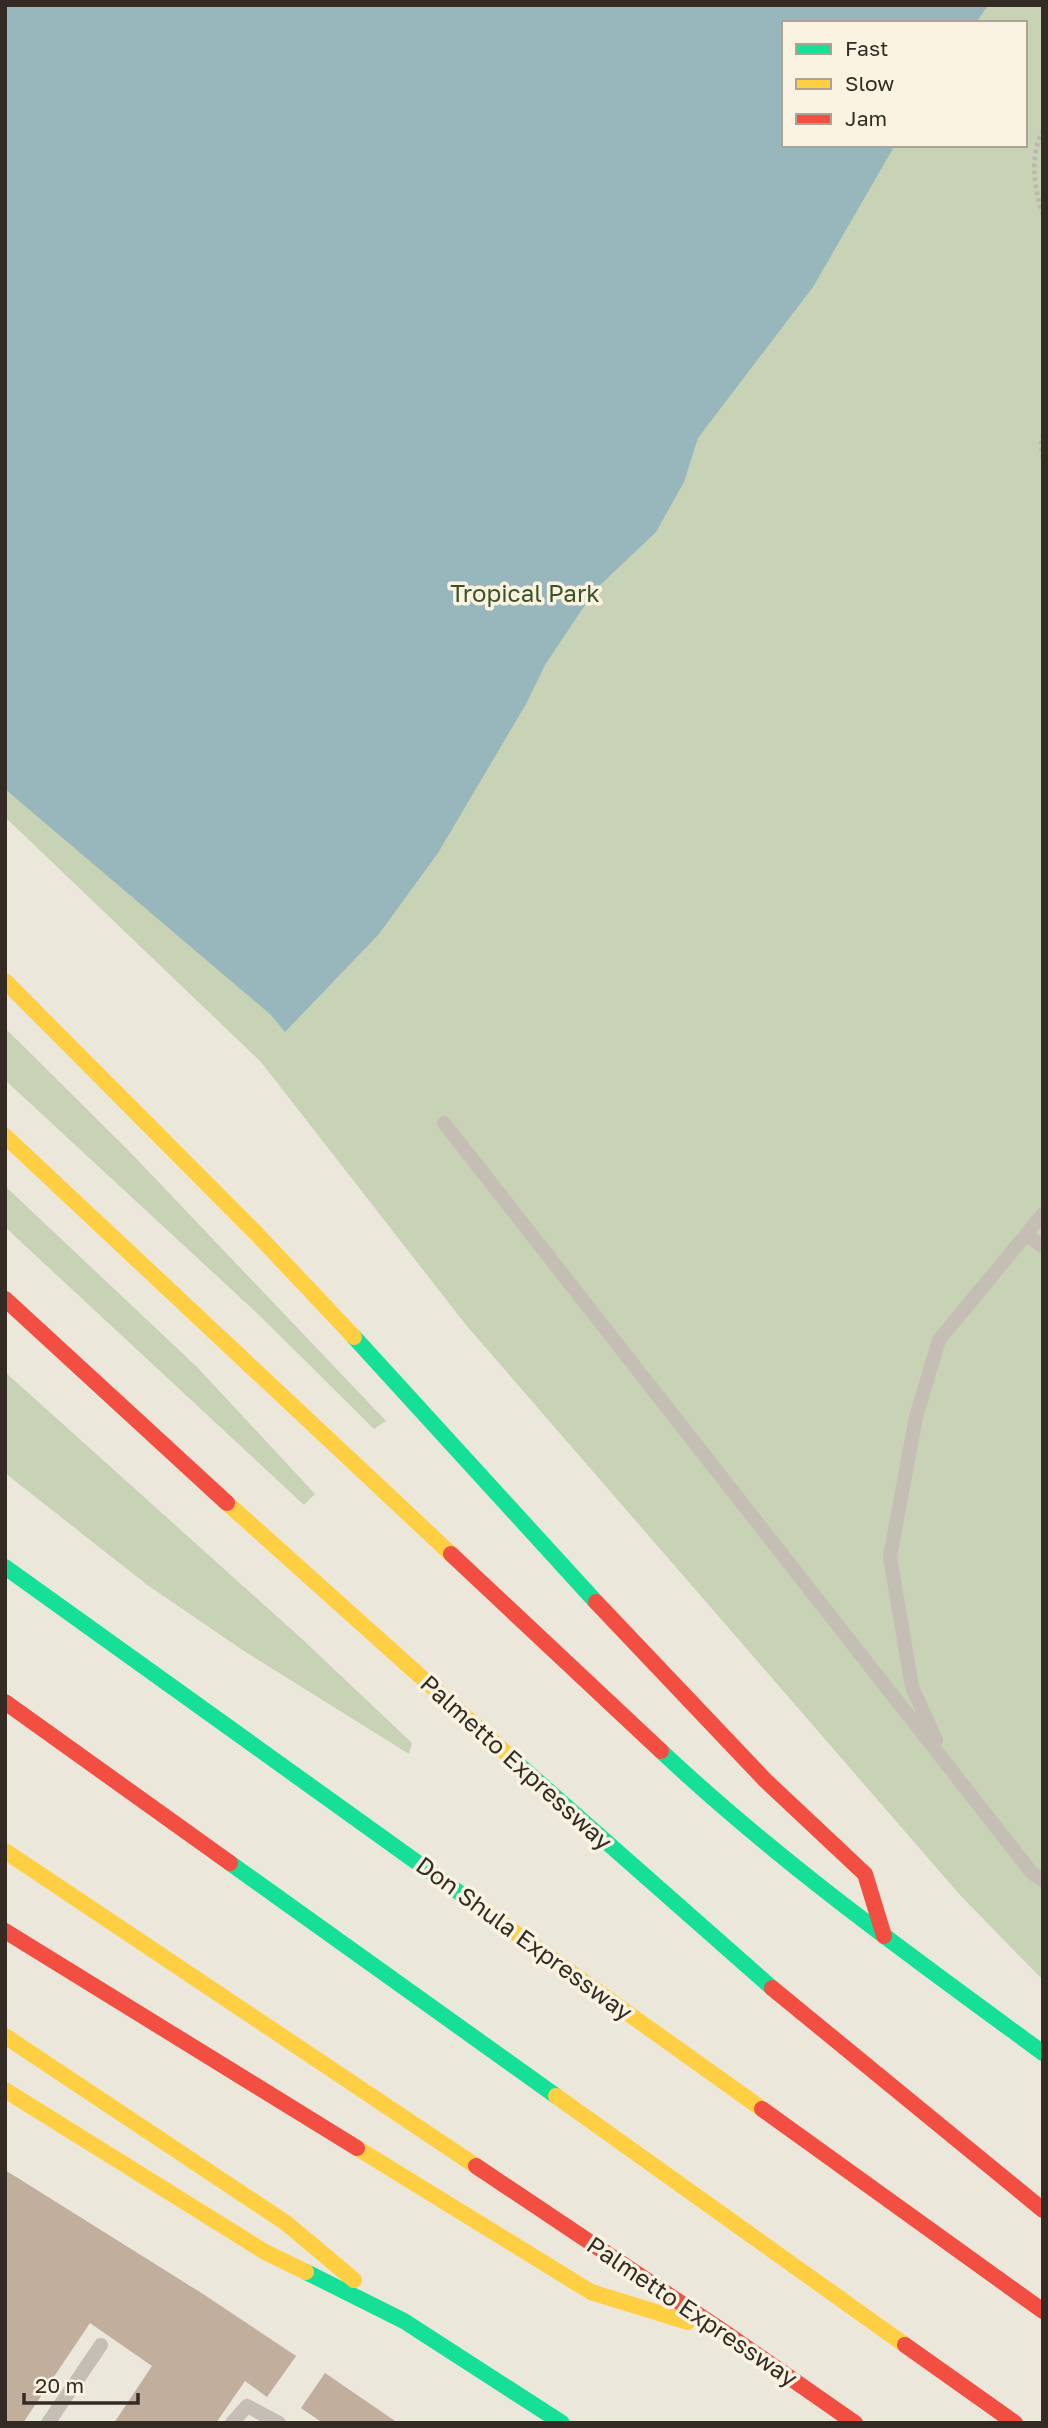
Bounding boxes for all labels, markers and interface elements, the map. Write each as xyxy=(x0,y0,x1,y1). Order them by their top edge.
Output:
legend xyxy=(782,21,1027,147)
text: Fast xyxy=(845,35,888,61)
text: Slow xyxy=(845,70,894,96)
text: Jam xyxy=(845,105,887,131)
park label: Tropical Park xyxy=(450,578,600,607)
street label: Palmetto Expressway xyxy=(415,1668,619,1856)
street label: Don Shula Expressway xyxy=(411,1850,639,2026)
street label: Palmetto Expressway xyxy=(582,2229,804,2392)
scale bar xyxy=(24,2362,138,2406)
text: 20 m xyxy=(35,2372,84,2398)

